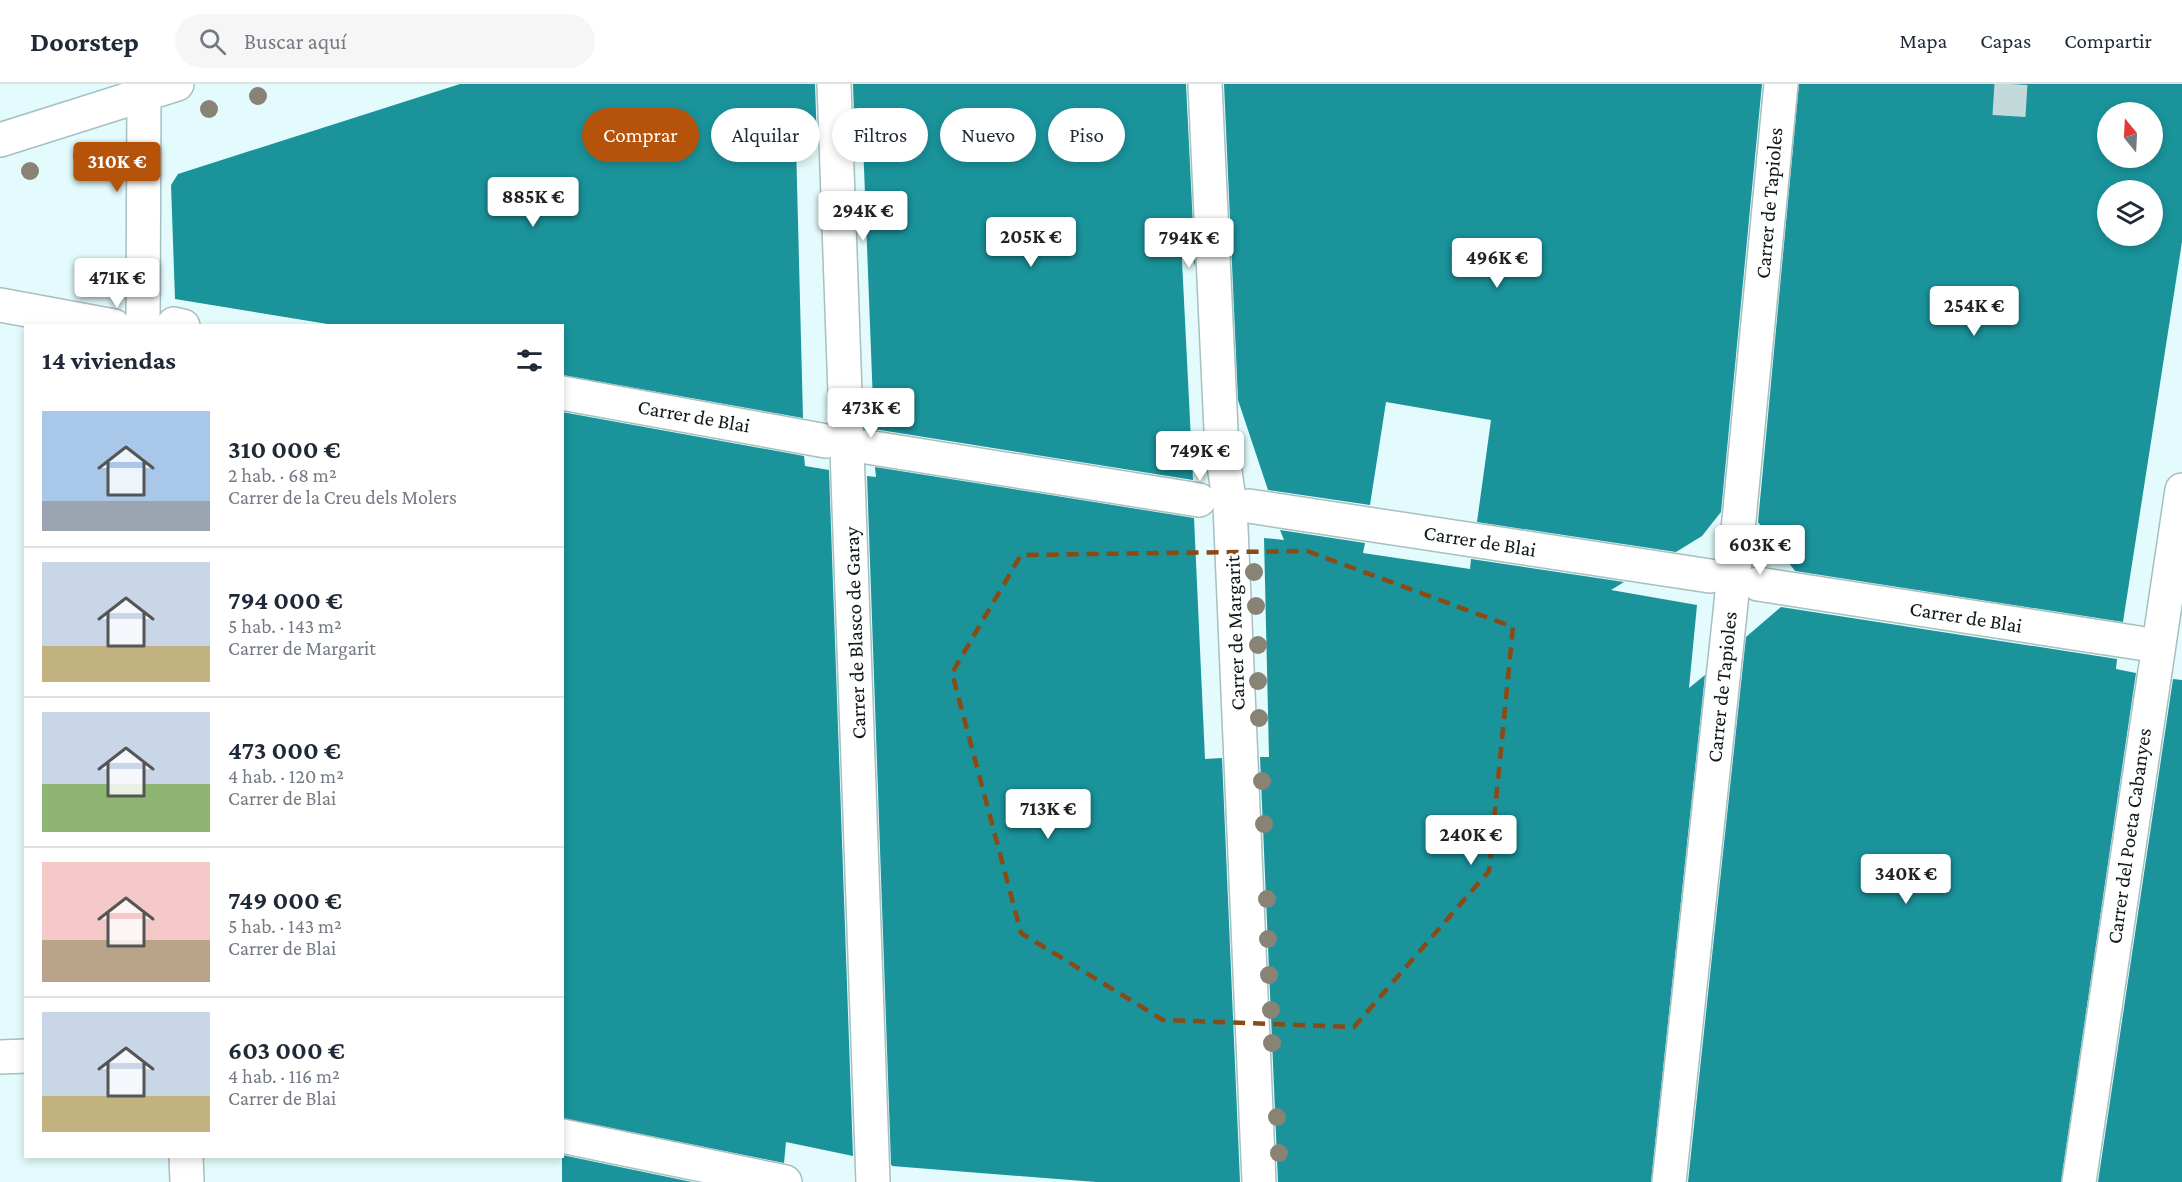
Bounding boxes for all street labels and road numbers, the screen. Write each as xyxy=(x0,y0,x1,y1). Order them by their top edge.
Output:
street label: Carrer de Tapioles xyxy=(1750,126,1788,280)
street label: Carrer de Blai xyxy=(636,394,752,438)
street label: Carrer de Blai xyxy=(1422,520,1538,562)
street label: Carrer de Blasco de Garay xyxy=(839,526,871,740)
street label: Carrer de Margarit xyxy=(1220,554,1250,711)
street label: Carrer de Blai xyxy=(1908,596,2024,638)
street label: Carrer de Tapioles xyxy=(1702,610,1742,764)
street label: Carrer del Poeta Cabanyes xyxy=(2102,726,2156,946)

